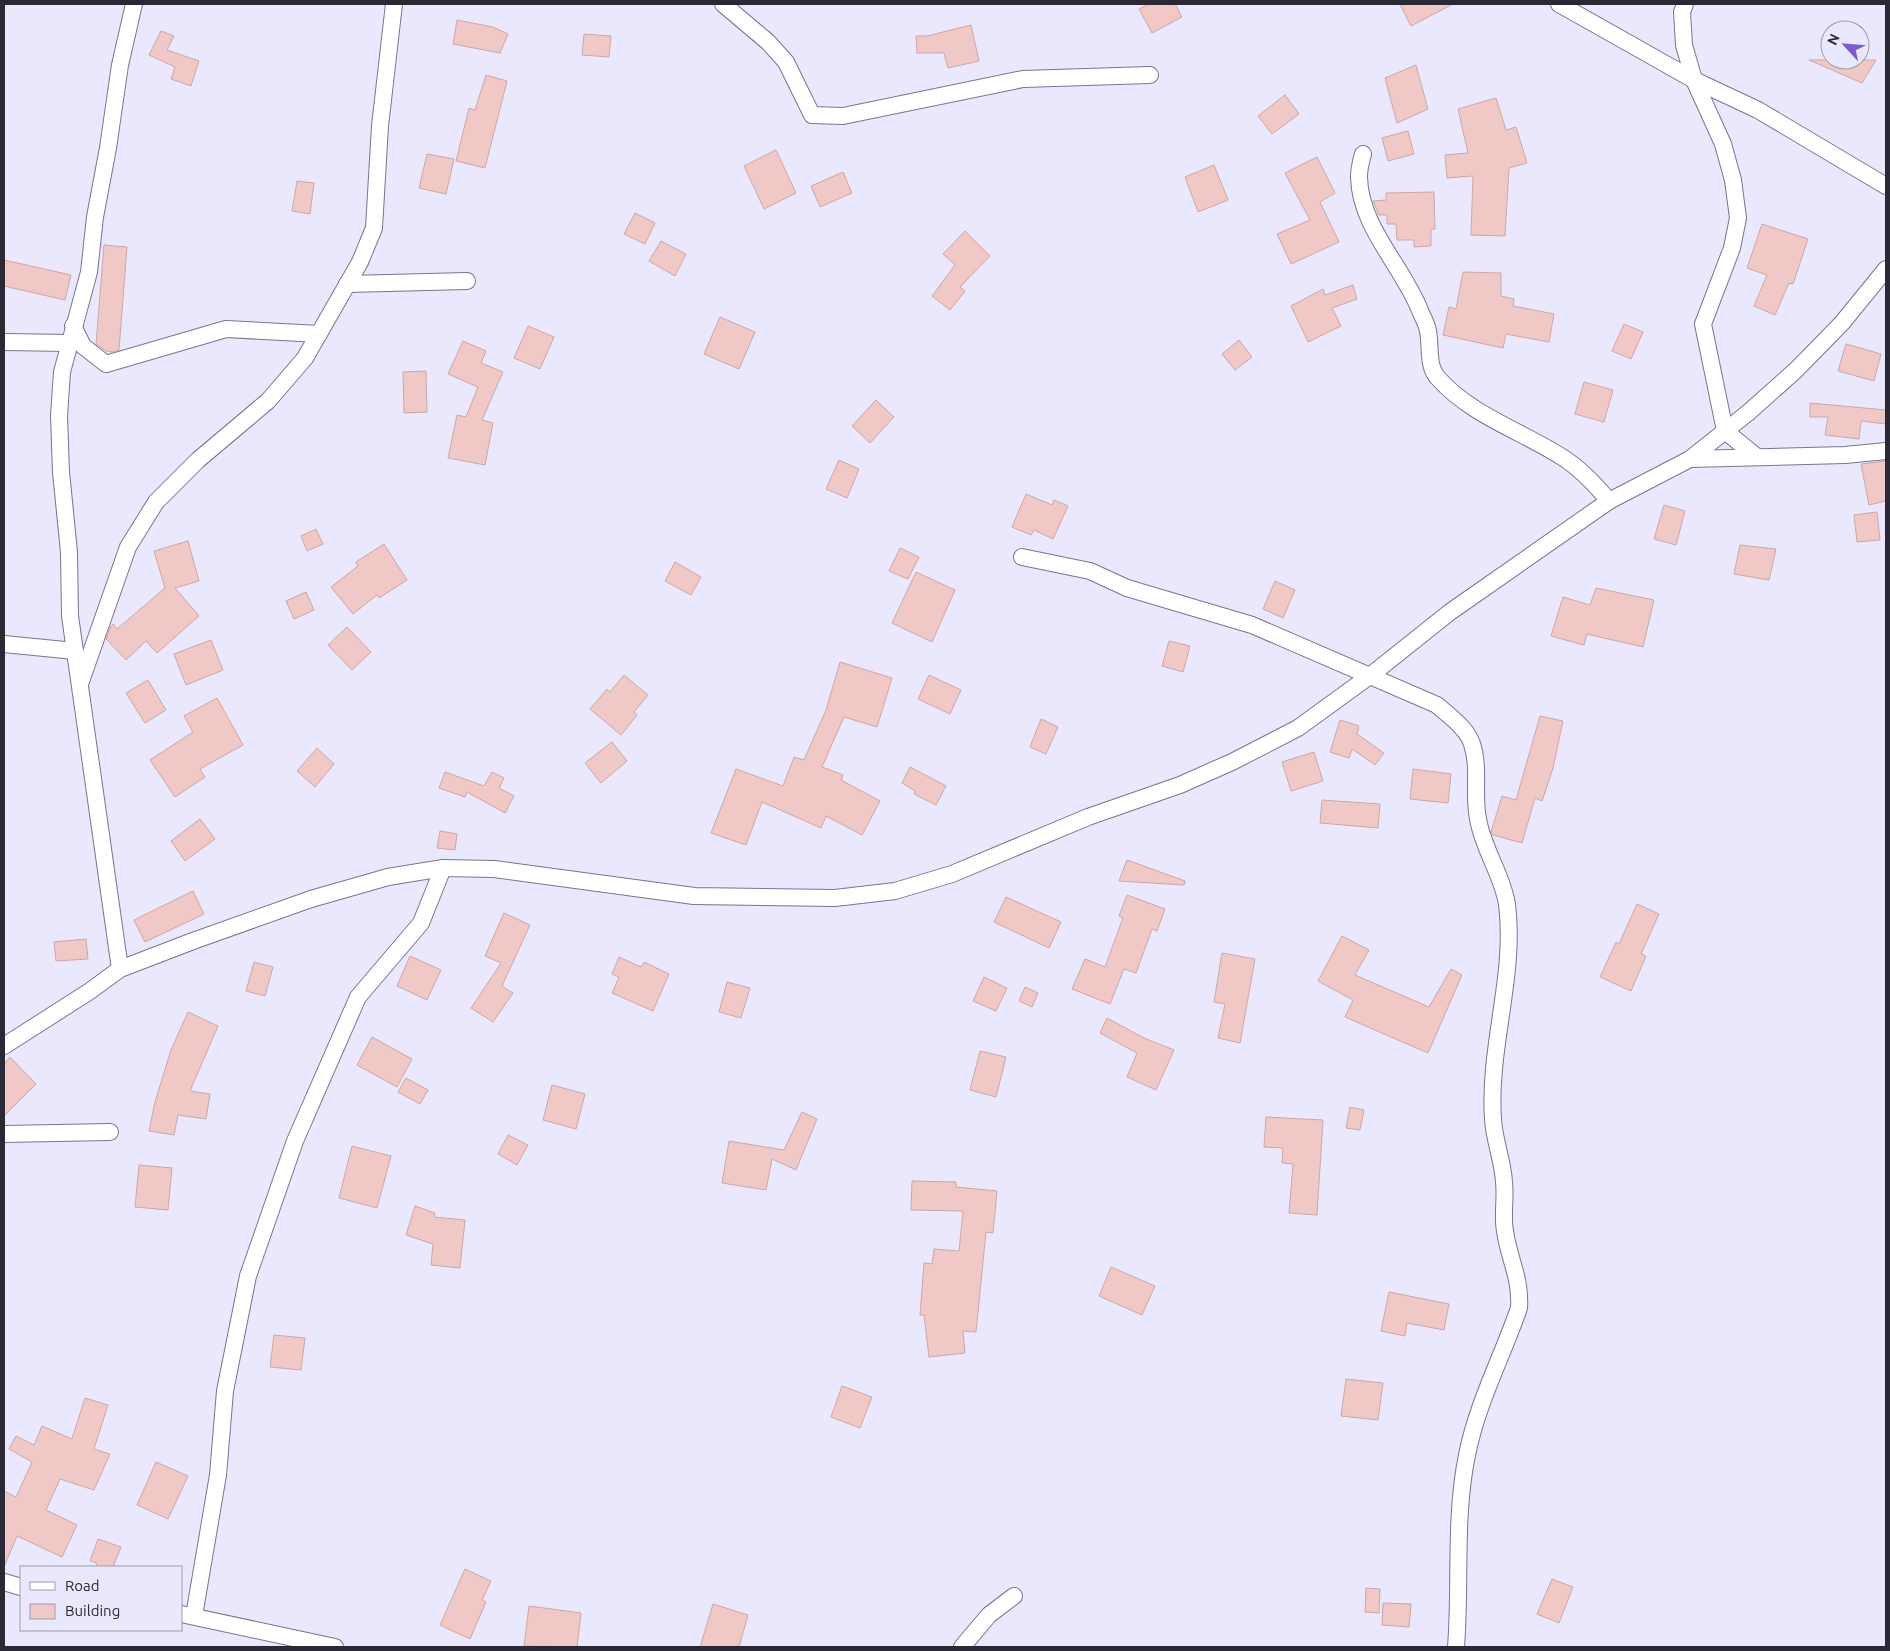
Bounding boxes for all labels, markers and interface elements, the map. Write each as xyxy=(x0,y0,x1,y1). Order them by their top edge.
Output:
north arrow xyxy=(1820,20,1870,70)
text: N xyxy=(1824,31,1843,48)
legend xyxy=(20,1566,182,1631)
text: Road xyxy=(65,1577,100,1594)
text: Building xyxy=(65,1602,120,1619)

